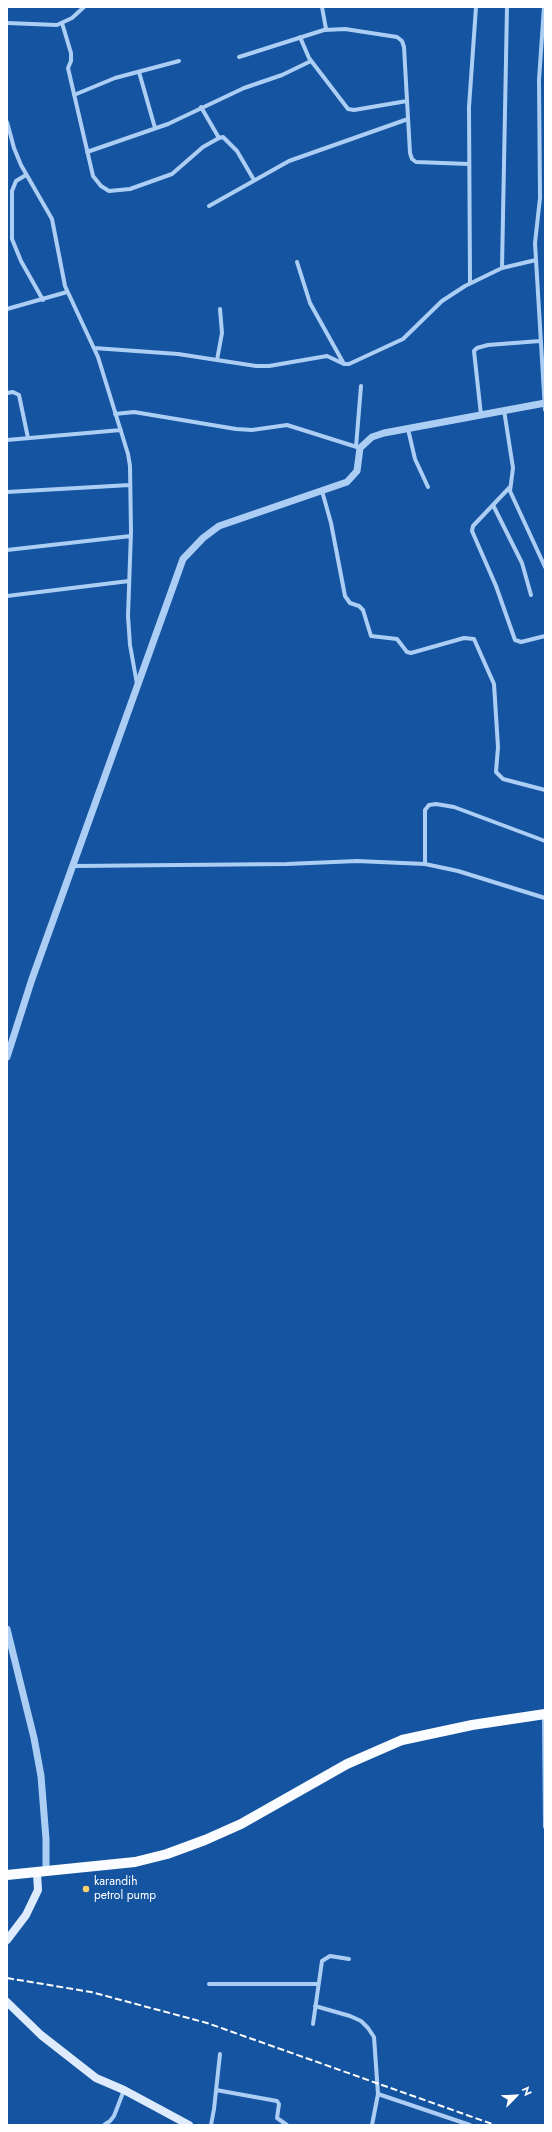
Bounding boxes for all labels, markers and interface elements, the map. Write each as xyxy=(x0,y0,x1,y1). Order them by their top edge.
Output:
place label: karandih petrol pump xyxy=(94,1875,156,1903)
marker: karandih petrol pump xyxy=(81,1884,91,1894)
north arrow xyxy=(496,2076,536,2116)
text: N xyxy=(518,2084,536,2098)

